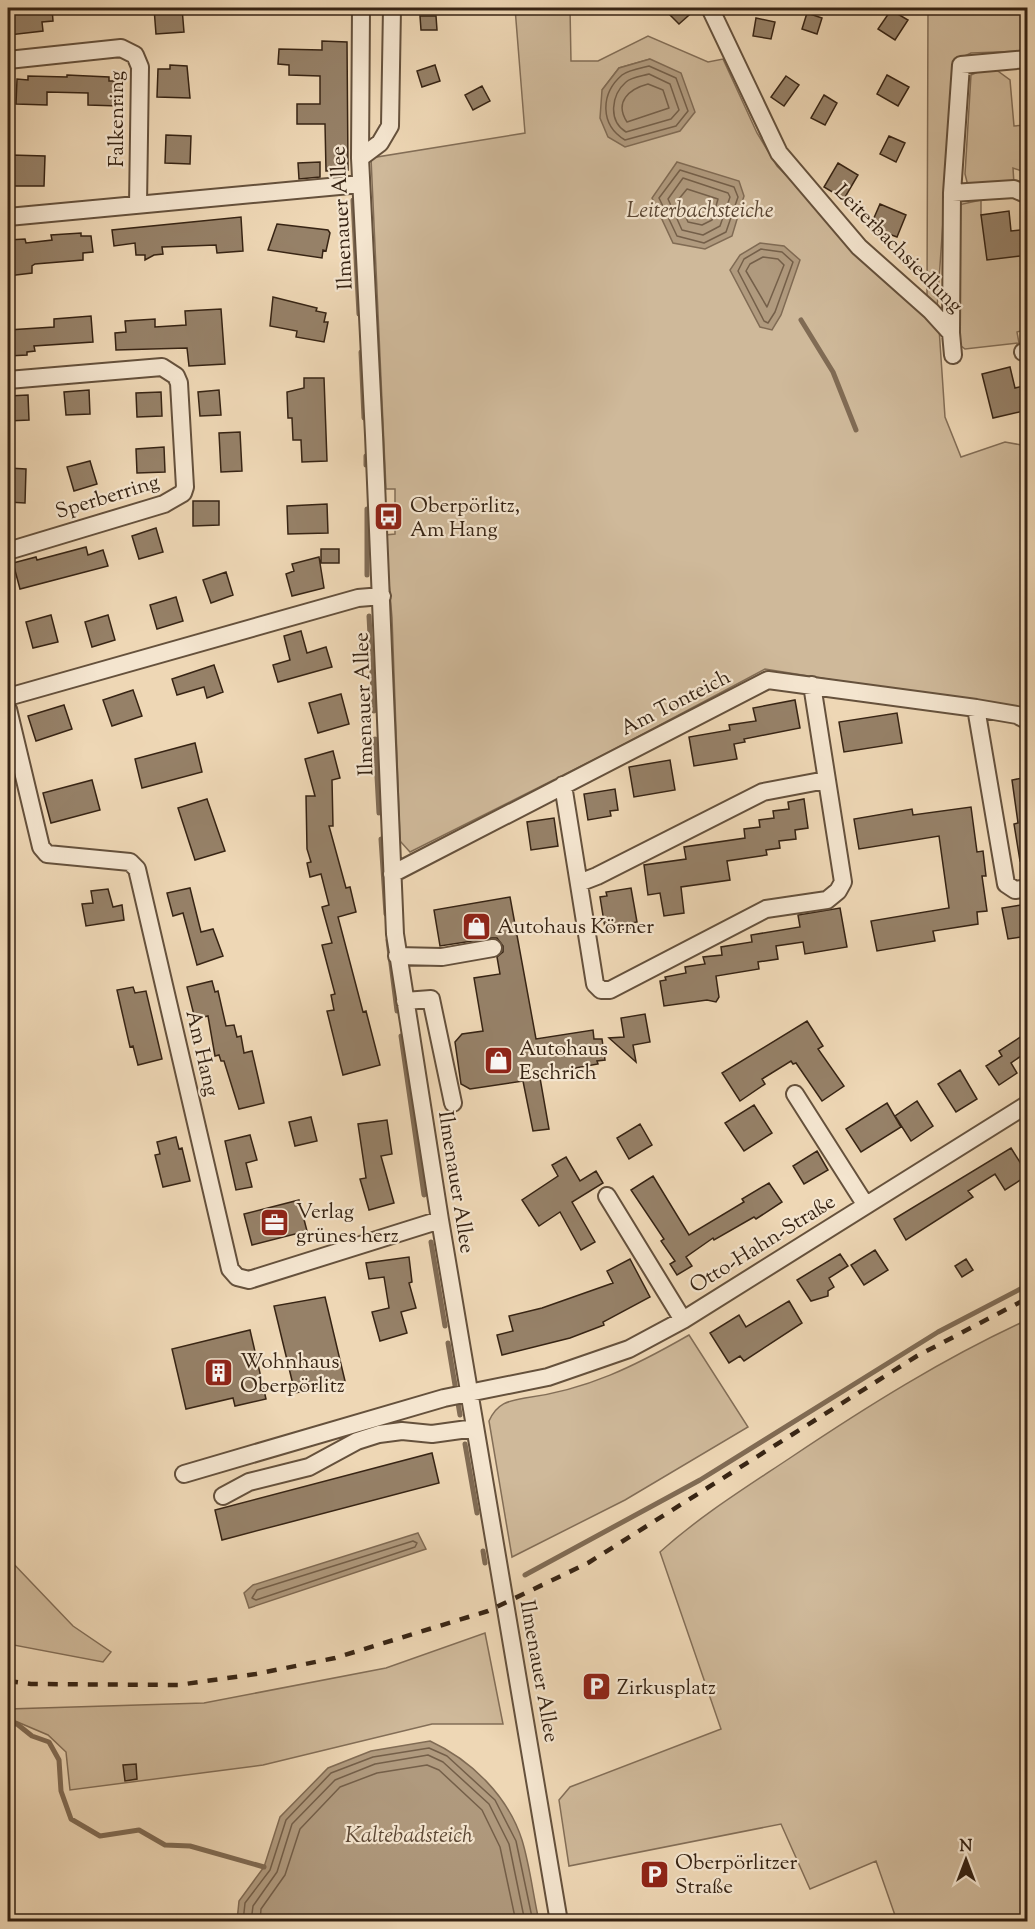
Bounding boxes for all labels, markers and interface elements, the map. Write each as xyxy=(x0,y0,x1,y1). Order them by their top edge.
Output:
street label: Falkenring xyxy=(103,71,133,167)
street label: Ilmenauer Allee xyxy=(324,145,362,291)
street label: Leiterbachsiedlung xyxy=(826,178,969,321)
water label: Leiterbachsteiche xyxy=(626,196,774,228)
street label: Sperberring xyxy=(52,468,163,528)
place label: Oberpörlitz, Am Hang xyxy=(410,492,520,546)
bus stop icon: Oberpörlitz, Am Hang xyxy=(373,501,405,533)
street label: Ilmenauer Allee xyxy=(347,632,382,776)
street label: Am Tonteich xyxy=(616,663,736,744)
shop icon: Autohaus Körner xyxy=(460,910,492,942)
place label: Autohaus Körner xyxy=(497,913,654,943)
street label: Am Hang xyxy=(177,1007,226,1100)
place label: Autohaus Eschrich xyxy=(519,1035,608,1089)
shop icon: Autohaus Eschrich xyxy=(482,1044,514,1076)
street label: Ilmenauer Allee xyxy=(429,1109,481,1256)
street label: Otto-Hahn-Straße xyxy=(684,1188,842,1302)
place label: Verlag grünes herz xyxy=(296,1198,399,1252)
office icon: Verlag grünes herz xyxy=(259,1207,291,1239)
place label: Wohnhaus Oberpörlitz xyxy=(240,1348,345,1402)
building icon: Wohnhaus Oberpörlitz xyxy=(203,1357,235,1389)
street label: Ilmenauer Allee xyxy=(511,1598,565,1745)
parking icon: Zirkusplatz xyxy=(580,1671,612,1703)
place label: Zirkusplatz xyxy=(617,1674,716,1704)
water label: Kaltebadsteich xyxy=(345,1821,473,1853)
north arrow xyxy=(936,1830,996,1890)
text: N xyxy=(960,1836,973,1859)
place label: Oberpörlitzer Straße xyxy=(675,1849,798,1903)
parking icon: Oberpörlitzer Straße xyxy=(638,1858,670,1890)

